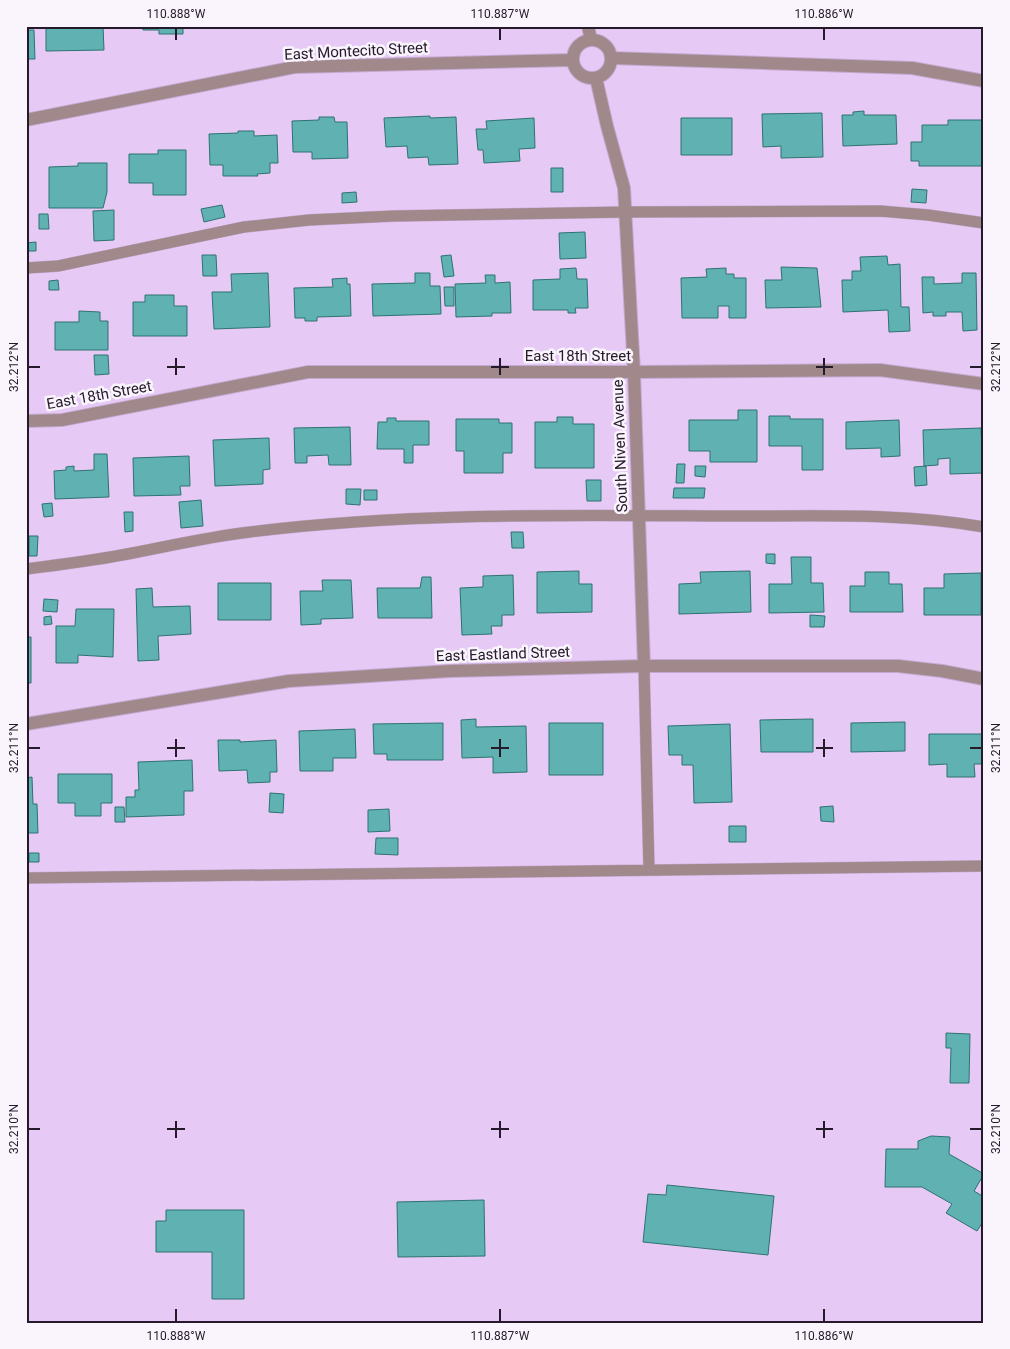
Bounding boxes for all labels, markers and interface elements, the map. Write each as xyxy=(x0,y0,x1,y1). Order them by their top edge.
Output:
text: 110.888°W xyxy=(147,7,206,21)
text: 110.887°W xyxy=(471,7,530,21)
text: 110.886°W xyxy=(795,7,854,21)
street label: East Montecito Street xyxy=(284,38,428,64)
text: 32.212°N xyxy=(7,342,21,392)
text: 32.212°N xyxy=(989,342,1003,392)
street label: East 18th Street xyxy=(525,347,631,365)
street label: East 18th Street xyxy=(45,377,153,413)
street label: South Niven Avenue xyxy=(609,379,631,513)
street label: East Eastland Street xyxy=(436,643,570,665)
text: 32.211°N xyxy=(7,723,21,773)
text: 32.211°N xyxy=(989,723,1003,773)
text: 32.210°N xyxy=(7,1104,21,1154)
text: 32.210°N xyxy=(989,1104,1003,1154)
text: 110.888°W xyxy=(147,1329,206,1343)
text: 110.887°W xyxy=(471,1329,530,1343)
text: 110.886°W xyxy=(795,1329,854,1343)

